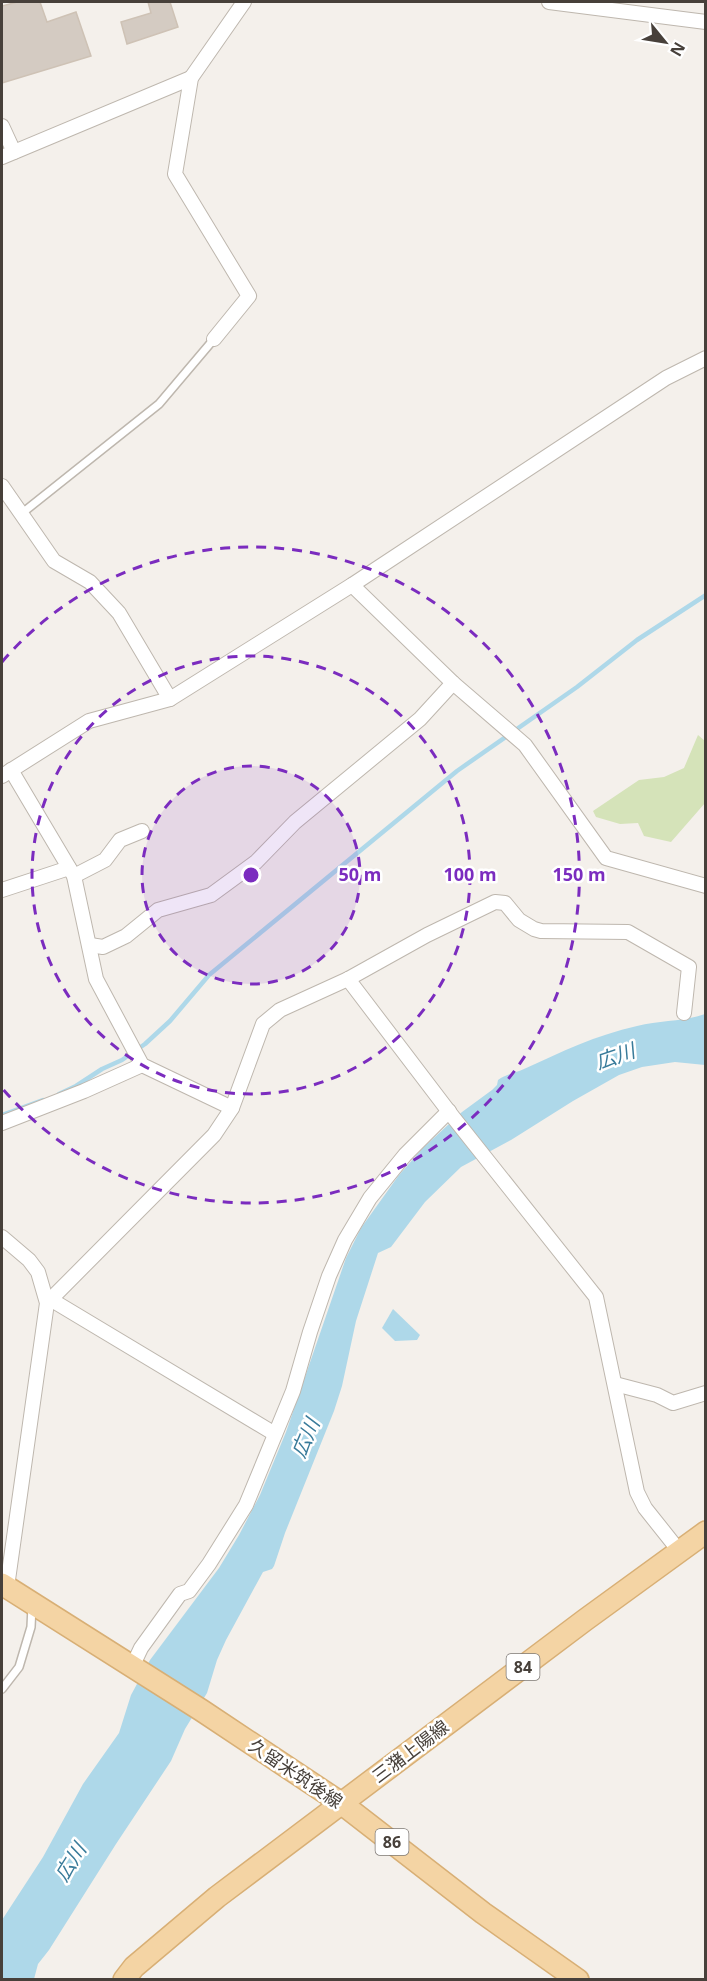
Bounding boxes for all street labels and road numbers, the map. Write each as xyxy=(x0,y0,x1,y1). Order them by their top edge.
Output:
road number: 84 xyxy=(506,1654,540,1680)
street label: 三潴上陽線 xyxy=(367,1714,453,1788)
street label: 久留米筑後線 xyxy=(245,1733,347,1813)
road number: 86 xyxy=(376,1829,408,1855)

